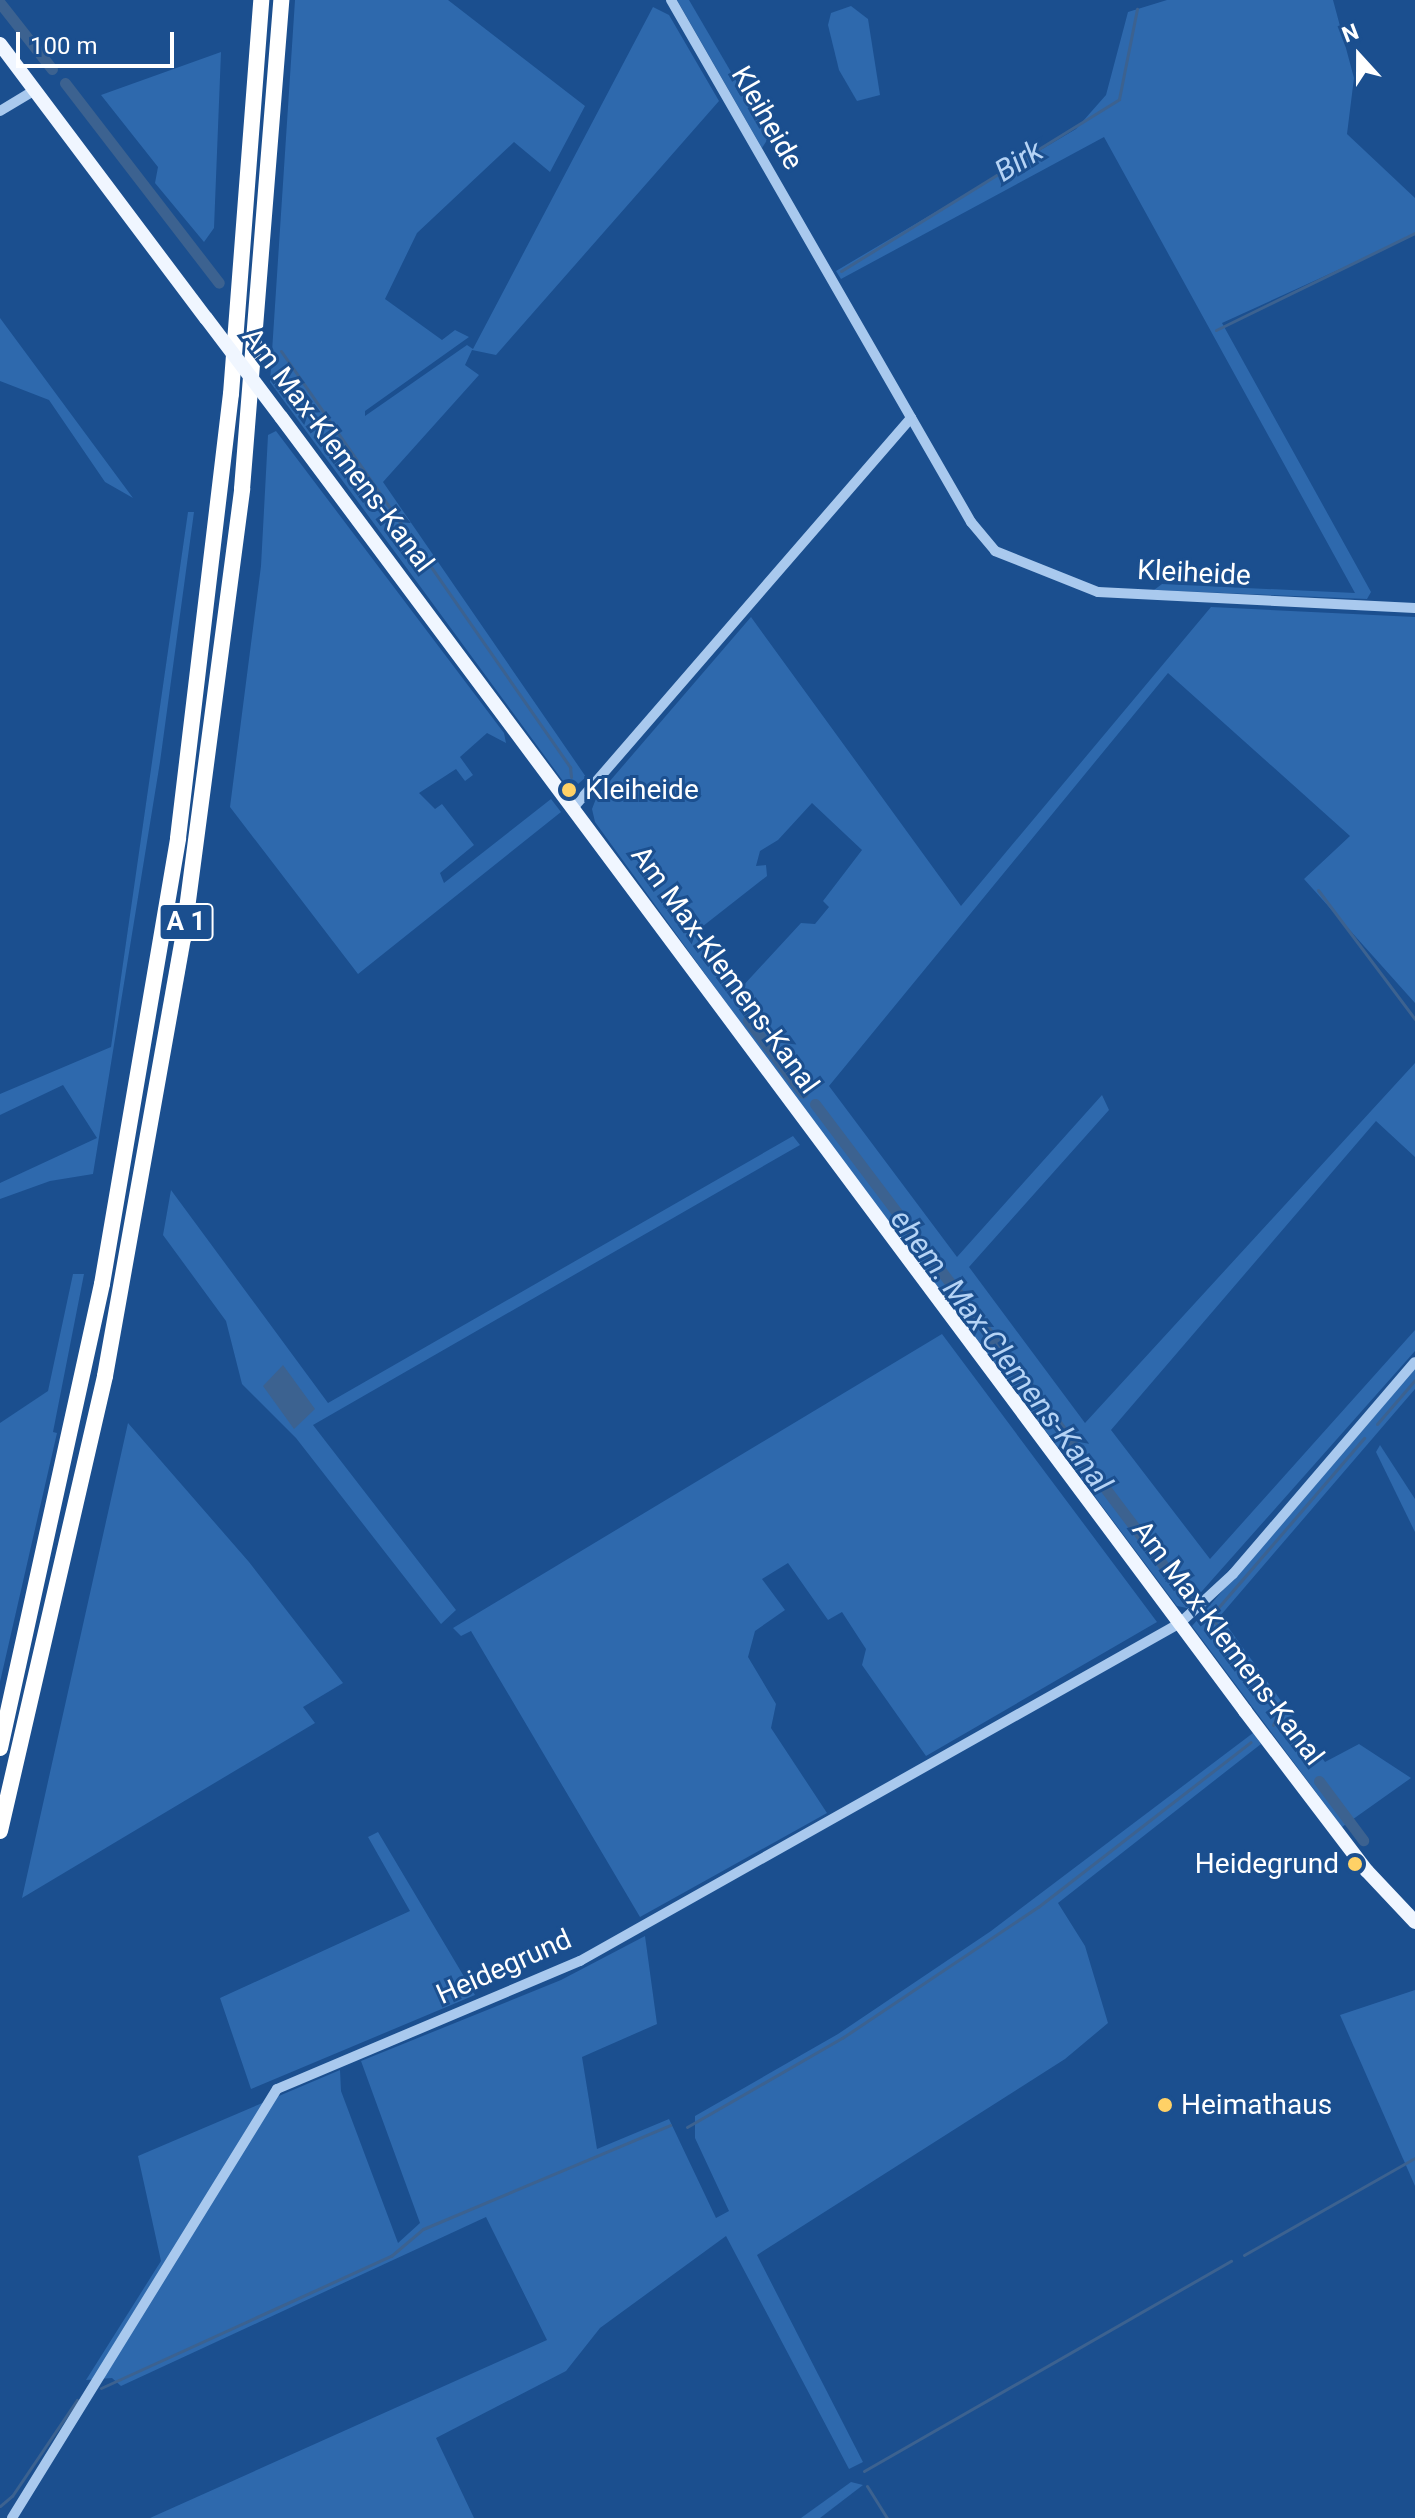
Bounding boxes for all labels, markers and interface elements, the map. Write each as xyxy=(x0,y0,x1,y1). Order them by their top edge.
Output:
scale bar xyxy=(20,16,178,66)
north arrow xyxy=(1319,16,1399,96)
text: N xyxy=(1338,19,1362,48)
text: 100 m xyxy=(30,32,97,60)
street label: Kleiheide xyxy=(724,60,810,176)
water label: Birk xyxy=(988,133,1050,189)
street label: Am Max-Klemens-Kanal xyxy=(235,321,441,579)
street label: Kleiheide xyxy=(1136,553,1252,593)
place label: Kleiheide xyxy=(585,773,699,807)
marker: Kleiheide xyxy=(560,781,578,799)
street label: Am Max-Klemens-Kanal xyxy=(624,840,826,1100)
road number: A 1 xyxy=(158,900,214,944)
water label: ehem. Max-Clemens-Kanal xyxy=(883,1202,1119,1500)
street label: Am Max-Klemens-Kanal xyxy=(1125,1514,1331,1772)
place label: Heidegrund xyxy=(1195,1847,1339,1881)
marker: Heidegrund xyxy=(1346,1855,1364,1873)
street label: Heidegrund xyxy=(431,1922,577,2012)
place label: Heimathaus xyxy=(1181,2088,1332,2122)
marker: Heimathaus xyxy=(1156,2096,1174,2114)

